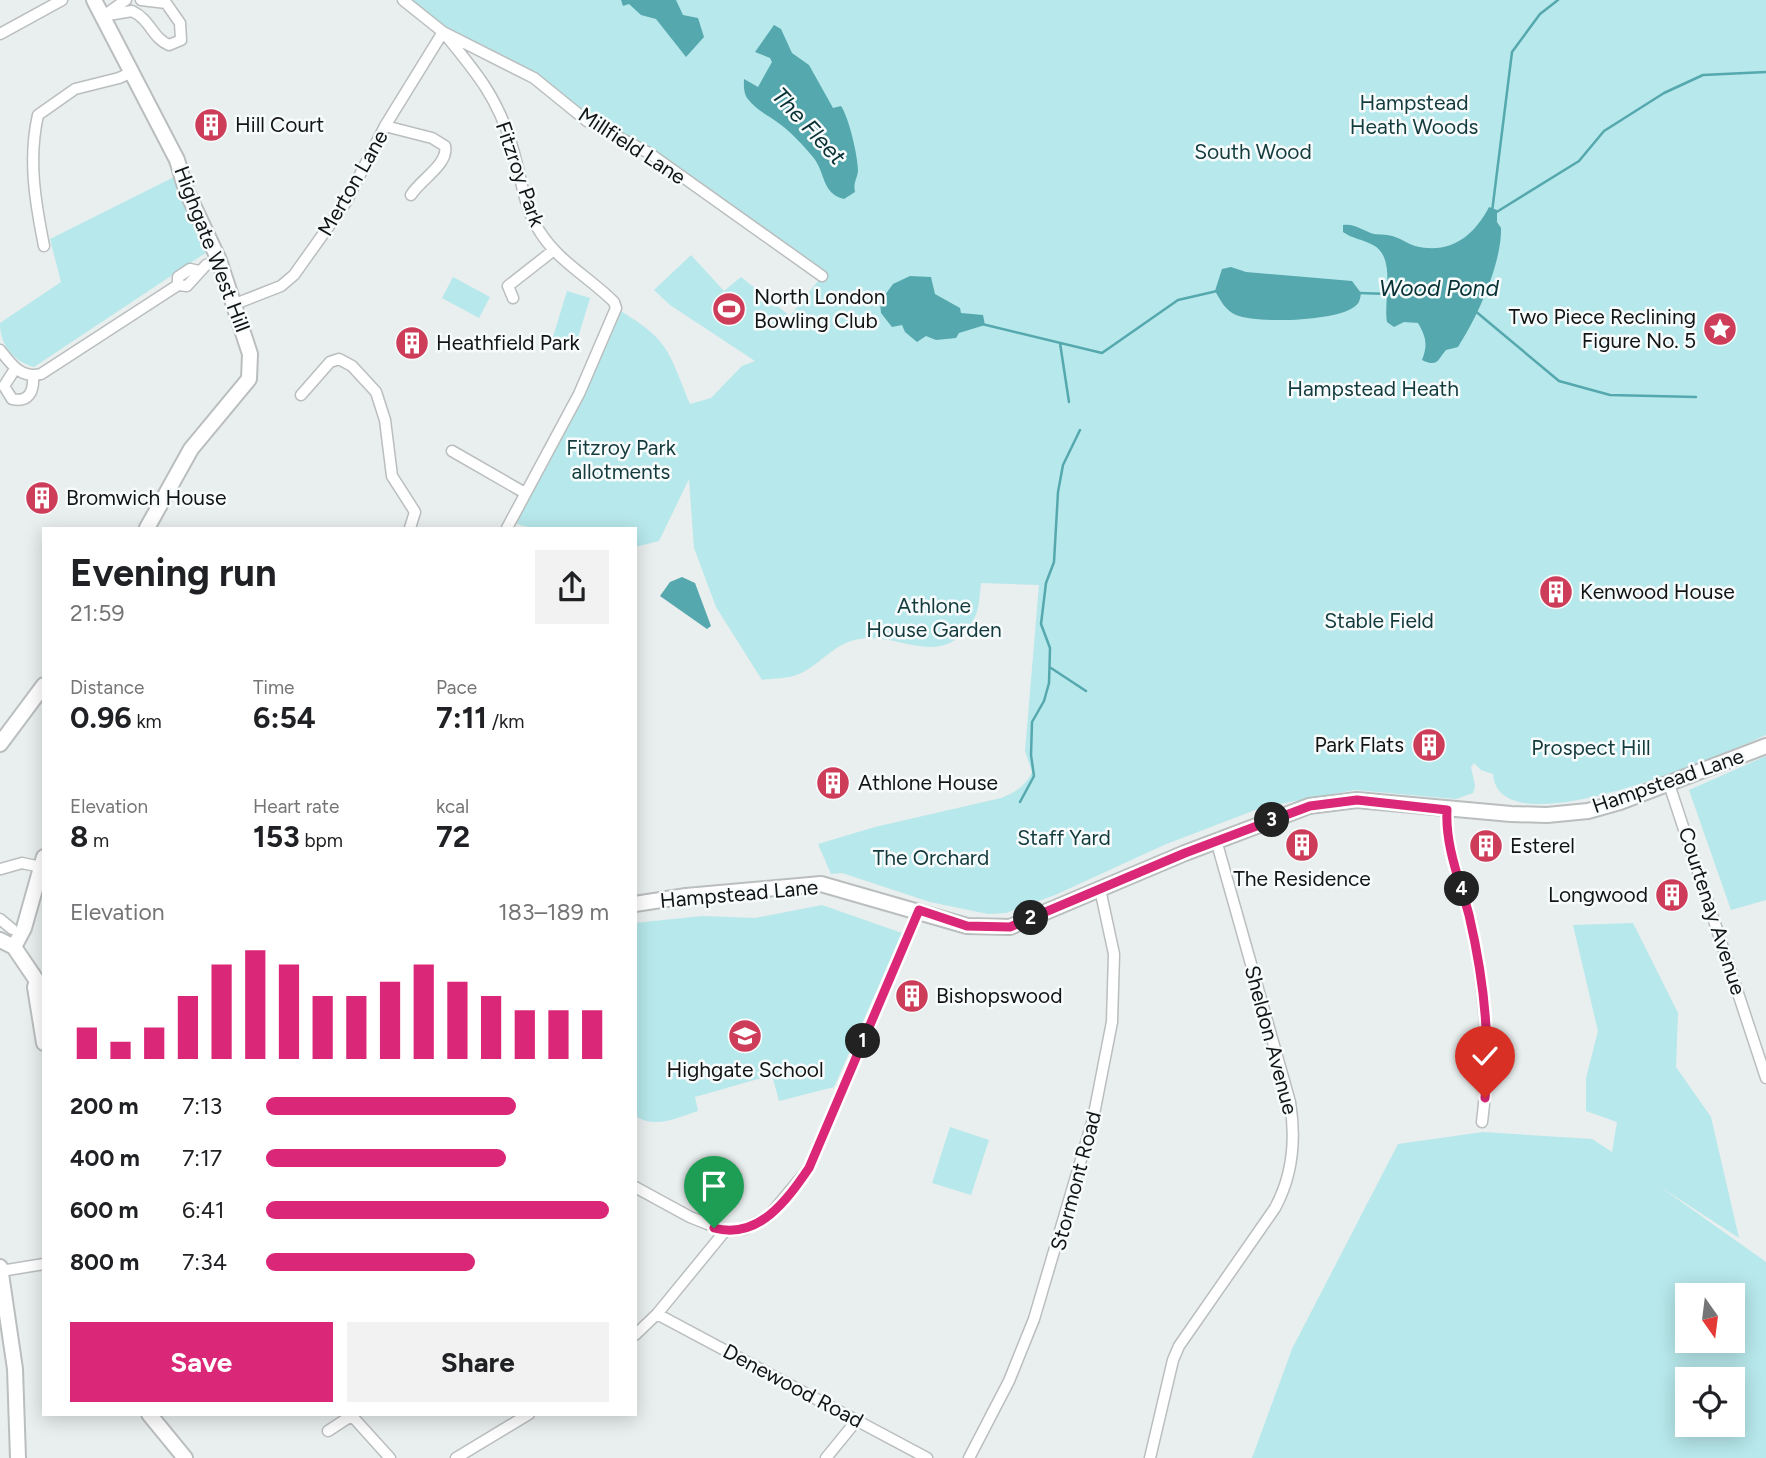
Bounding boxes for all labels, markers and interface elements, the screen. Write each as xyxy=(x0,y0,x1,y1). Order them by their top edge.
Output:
water label: The Fleet xyxy=(766,82,852,171)
park label: Hampstead Heath Woods xyxy=(1350,90,1478,139)
street label: Millfield Lane xyxy=(574,102,691,190)
building icon: Hill Court xyxy=(192,106,230,144)
place label: Hill Court xyxy=(235,112,324,137)
street label: Fitzroy Park xyxy=(491,118,550,231)
street label: Merton Lane xyxy=(312,125,393,240)
park label: South Wood xyxy=(1194,139,1312,164)
street label: Highgate West Hill xyxy=(169,162,256,335)
water label: Wood Pond xyxy=(1379,274,1499,302)
place label: North London Bowling Club xyxy=(754,284,885,333)
sports icon: North London Bowling Club xyxy=(710,290,748,328)
place label: Two Piece Reclining Figure No. 5 xyxy=(1508,304,1696,353)
place icon: Two Piece Reclining Figure No. 5 xyxy=(1701,310,1739,348)
building icon: Heathfield Park xyxy=(393,324,431,362)
place label: Heathfield Park xyxy=(436,330,581,355)
park label: Hampstead Heath xyxy=(1287,376,1459,401)
park label: Fitzroy Park allotments xyxy=(566,435,677,484)
building icon: Bromwich House xyxy=(23,479,61,517)
place label: Bromwich House xyxy=(66,485,226,510)
text: Evening run xyxy=(70,550,277,596)
button: share xyxy=(535,550,609,624)
building icon: Kenwood House xyxy=(1537,573,1575,611)
place label: Kenwood House xyxy=(1580,579,1735,604)
park label: Athlone House Garden xyxy=(866,593,1002,642)
text: 21:59 xyxy=(70,599,124,627)
park label: Stable Field xyxy=(1324,608,1434,633)
text: Distance xyxy=(70,676,144,699)
text: Time xyxy=(253,676,294,699)
text: Pace xyxy=(436,676,477,699)
text: 0.96 xyxy=(70,699,132,736)
text: 6:54 xyxy=(253,699,316,736)
text: 7:11 xyxy=(436,699,487,736)
text: km xyxy=(132,710,162,733)
text: /km xyxy=(487,710,525,733)
building icon: Park Flats xyxy=(1410,726,1448,764)
place label: Park Flats xyxy=(1314,732,1404,757)
park label: Prospect Hill xyxy=(1531,735,1651,760)
street label: Hampstead Lane xyxy=(1589,743,1747,818)
building icon: Athlone House xyxy=(814,764,852,802)
place label: Athlone House xyxy=(858,770,998,795)
text: Elevation xyxy=(70,795,148,818)
text: Heart rate xyxy=(253,795,339,818)
text: kcal xyxy=(436,795,469,818)
pin: 3 xyxy=(1254,802,1290,838)
text: 3 xyxy=(1266,808,1277,831)
text: 8 xyxy=(70,818,88,855)
text: 153 xyxy=(253,818,300,855)
text: 72 xyxy=(436,818,470,855)
street label: Courtenay Avenue xyxy=(1674,824,1751,998)
park label: Staff Yard xyxy=(1017,825,1111,850)
building icon: The Residence xyxy=(1283,826,1321,864)
building icon: Esterel xyxy=(1467,827,1505,865)
text: m xyxy=(88,829,109,852)
text: bpm xyxy=(300,829,343,852)
place label: Esterel xyxy=(1510,833,1575,858)
park label: The Orchard xyxy=(873,845,989,870)
place label: The Residence xyxy=(1233,866,1371,891)
pin: 4 xyxy=(1444,872,1480,906)
street label: Hampstead Lane xyxy=(659,874,819,913)
building icon: Longwood xyxy=(1653,876,1691,914)
text: 4 xyxy=(1455,877,1468,900)
place label: Longwood xyxy=(1548,882,1648,907)
text: Elevation xyxy=(70,898,165,926)
text: 183–189 m xyxy=(498,898,609,926)
pin: 2 xyxy=(1014,900,1048,936)
text: 2 xyxy=(1025,906,1036,929)
street label: Sheldon Avenue xyxy=(1240,963,1303,1117)
building icon: Bishopswood xyxy=(893,977,931,1015)
place label: Bishopswood xyxy=(936,983,1062,1008)
school or university icon: Highgate School xyxy=(726,1017,764,1055)
pin: 1 xyxy=(846,1024,880,1058)
pin xyxy=(1455,1026,1515,1098)
text: 1 xyxy=(858,1029,867,1052)
icon: check xyxy=(1466,1037,1504,1075)
place label: Highgate School xyxy=(666,1057,824,1082)
text: 200 m xyxy=(70,1092,139,1120)
text: 7:13 xyxy=(182,1092,222,1120)
street label: Stormont Road xyxy=(1045,1108,1106,1253)
text: 400 m xyxy=(70,1144,140,1172)
text: 7:17 xyxy=(182,1144,222,1172)
pin xyxy=(684,1156,744,1228)
icon: arrive xyxy=(695,1167,733,1205)
text: 600 m xyxy=(70,1196,139,1224)
text: 6:41 xyxy=(182,1196,225,1224)
text: 800 m xyxy=(70,1248,139,1276)
text: 7:34 xyxy=(182,1248,227,1276)
north arrow xyxy=(1675,1283,1745,1353)
map controls xyxy=(1675,1283,1745,1437)
button: Save xyxy=(70,1322,333,1402)
button: Share xyxy=(347,1322,609,1402)
street label: Denewood Road xyxy=(719,1338,868,1433)
button: locate xyxy=(1675,1367,1745,1437)

